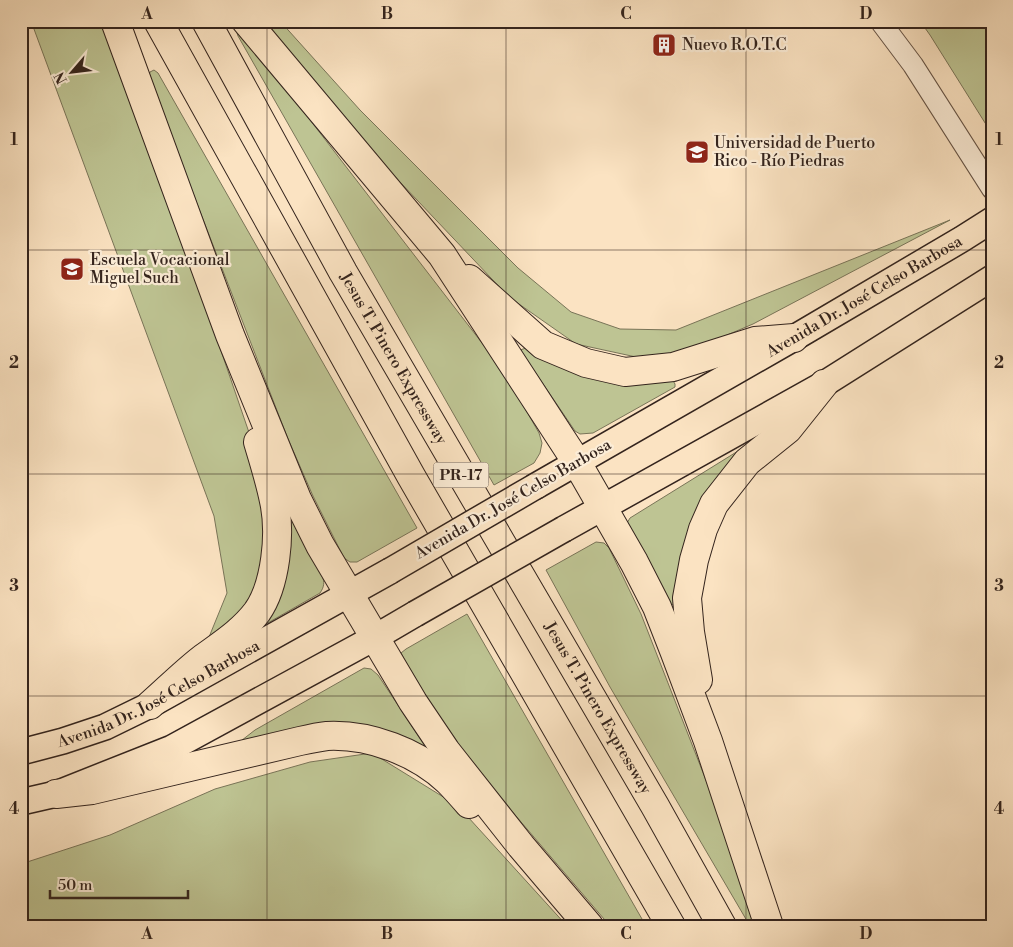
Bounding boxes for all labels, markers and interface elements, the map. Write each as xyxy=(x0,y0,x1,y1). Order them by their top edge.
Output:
text: A xyxy=(140,4,153,24)
text: B xyxy=(381,4,393,24)
text: C xyxy=(620,4,632,24)
text: D xyxy=(860,4,873,24)
building icon: Nuevo R.O.T.C xyxy=(651,32,677,58)
place label: Nuevo R.O.T.C xyxy=(682,35,786,55)
north arrow xyxy=(48,48,98,98)
text: N xyxy=(51,69,72,87)
text: 1 xyxy=(10,130,18,150)
text: 1 xyxy=(995,130,1003,150)
place label: Universidad de Puerto Rico - Río Piedras xyxy=(714,133,875,171)
school or university icon: Universidad de Puerto Rico - Río Piedras xyxy=(684,139,710,165)
street label: Avenida Dr. José Celso Barbosa xyxy=(762,231,967,362)
place label: Escuela Vocacional Miguel Such xyxy=(90,250,230,288)
school or university icon: Escuela Vocacional Miguel Such xyxy=(59,256,85,282)
street label: Jesus T. Pinero Expressway xyxy=(335,268,452,448)
text: 2 xyxy=(9,353,19,373)
text: 2 xyxy=(994,353,1004,373)
street label: Avenida Dr. José Celso Barbosa xyxy=(410,434,616,564)
road number: PR-17 xyxy=(434,462,488,488)
text: 3 xyxy=(9,576,19,596)
text: 3 xyxy=(994,576,1004,596)
street label: Jesus T. Pinero Expressway xyxy=(539,617,656,798)
street label: Avenida Dr. José Celso Barbosa xyxy=(54,635,264,752)
text: 4 xyxy=(9,799,20,819)
text: 4 xyxy=(994,799,1005,819)
scale bar xyxy=(50,867,188,899)
text: 50 m xyxy=(58,876,92,895)
text: A xyxy=(140,924,153,944)
text: B xyxy=(381,924,393,944)
text: C xyxy=(620,924,632,944)
text: D xyxy=(860,924,873,944)

